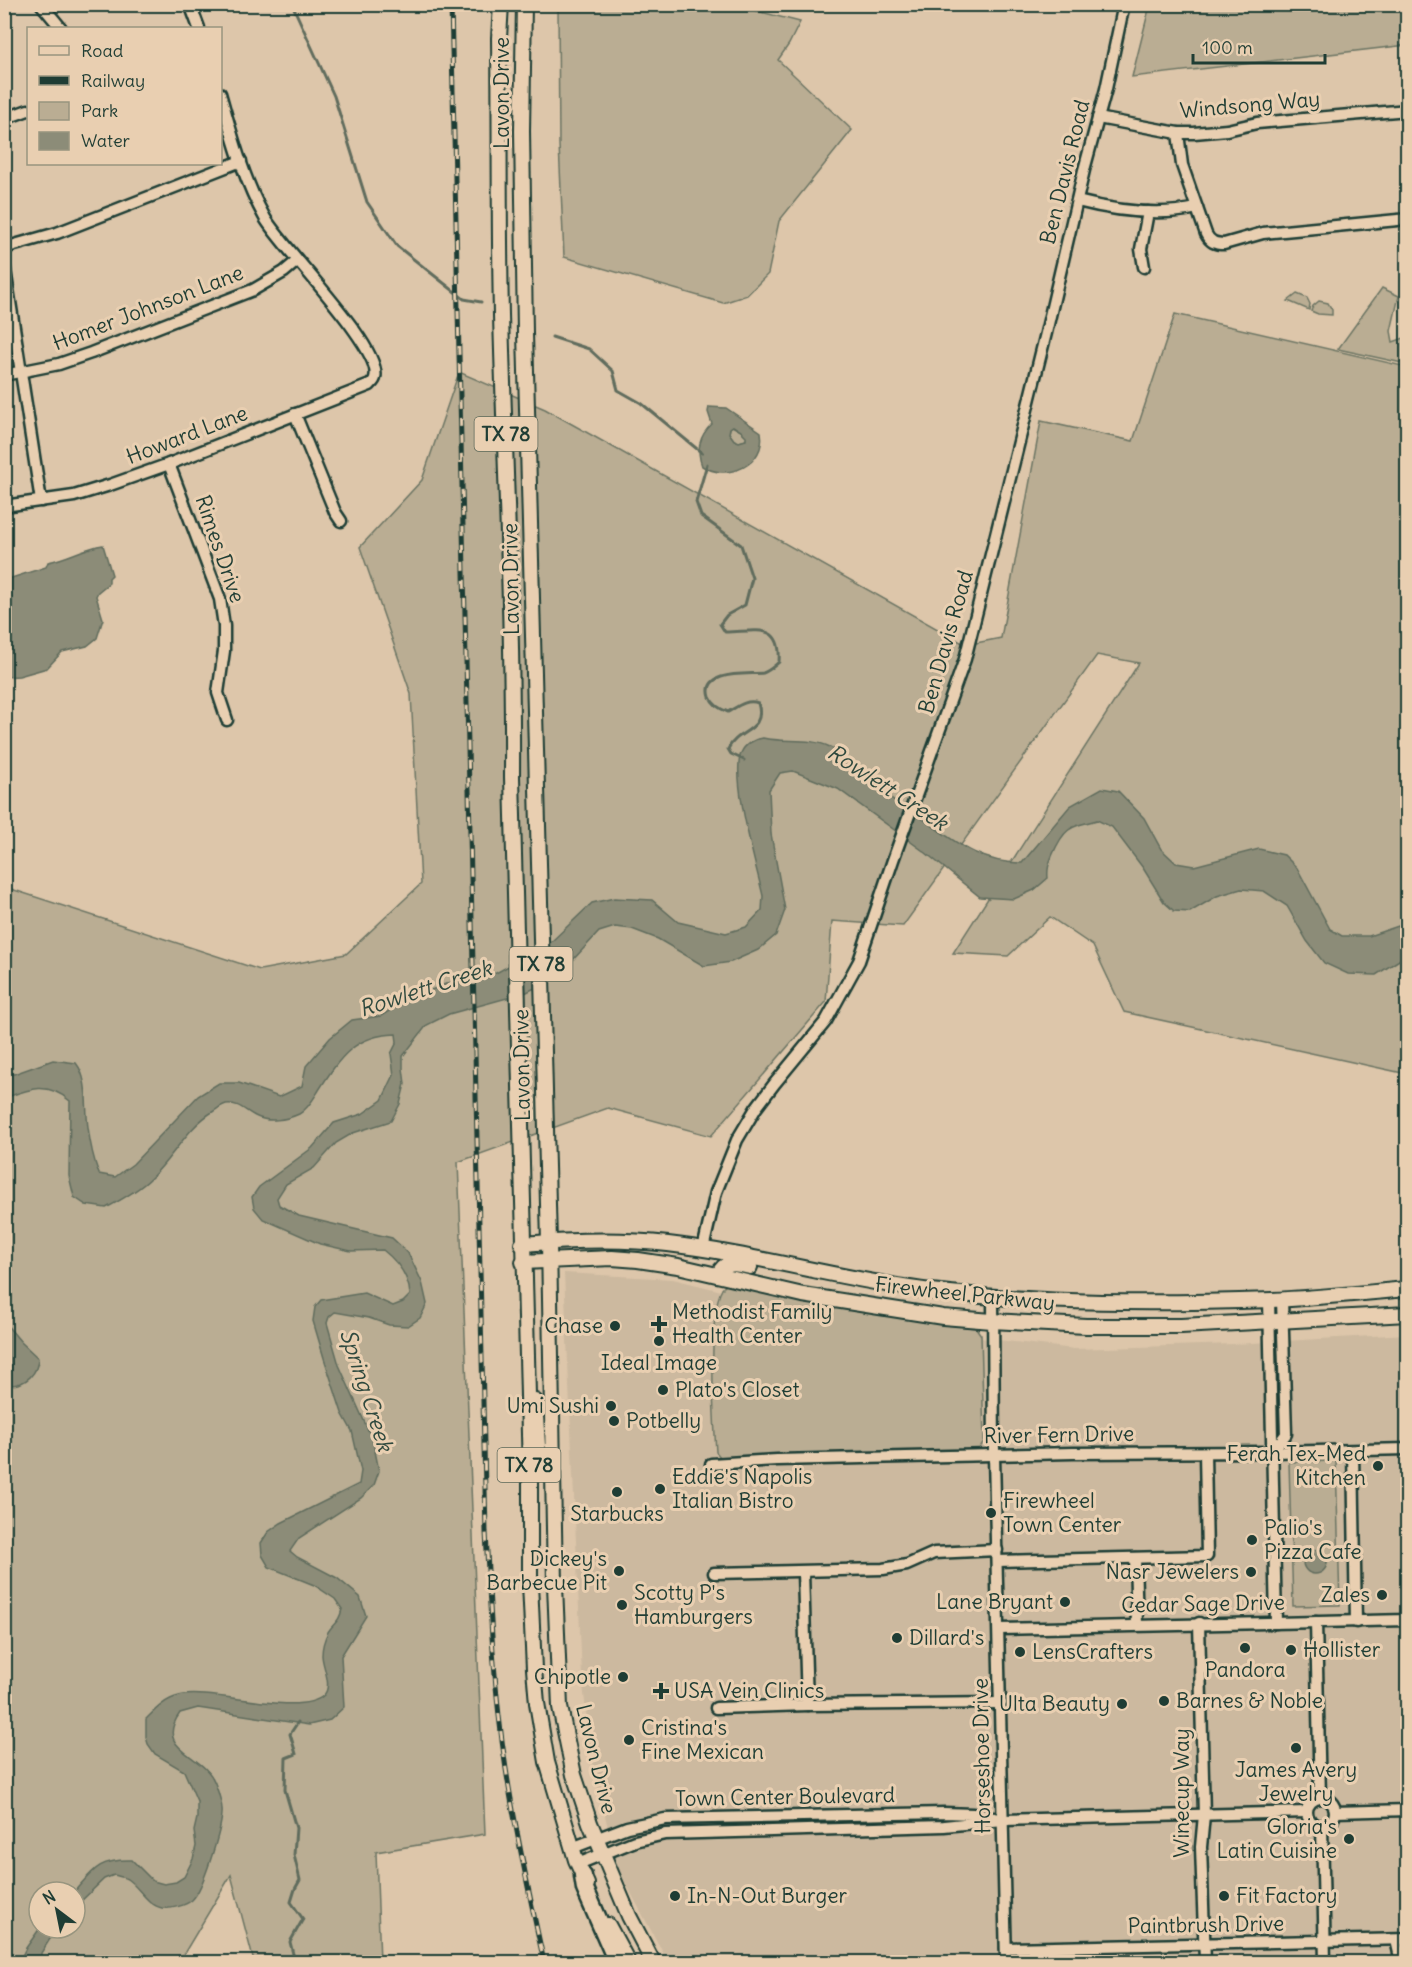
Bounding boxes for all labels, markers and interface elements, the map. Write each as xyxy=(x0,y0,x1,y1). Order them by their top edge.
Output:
legend xyxy=(27,27,222,165)
scale bar xyxy=(1193,27,1325,65)
text: 100 m xyxy=(1202,36,1253,59)
street label: Lavon Drive xyxy=(488,37,515,149)
text: Road xyxy=(81,39,124,62)
text: Railway xyxy=(81,69,145,92)
street label: Windsong Way xyxy=(1179,85,1321,124)
street label: Ben Davis Road xyxy=(1034,97,1095,247)
text: Park xyxy=(81,99,118,122)
text: Water xyxy=(81,129,131,152)
street label: Homer Johnson Lane xyxy=(49,259,247,356)
street label: Howard Lane xyxy=(122,399,251,470)
road number: TX 78 xyxy=(474,417,538,451)
street label: Rimes Drive xyxy=(189,491,251,606)
street label: Lavon Drive xyxy=(496,523,525,635)
street label: Ben Davis Road xyxy=(912,567,979,717)
water label: Rowlett Creek xyxy=(823,738,955,837)
road number: TX 78 xyxy=(510,947,572,981)
water label: Rowlett Creek xyxy=(355,953,497,1023)
street label: Lavon Drive xyxy=(507,1009,536,1121)
street label: Firewheel Parkway xyxy=(874,1271,1056,1316)
place label: Methodist Family Health Center xyxy=(672,1298,833,1349)
place label: Chase xyxy=(544,1312,603,1339)
marker: Methodist Family Health Center xyxy=(650,1315,668,1333)
marker: Chase xyxy=(608,1319,622,1333)
water label: Spring Creek xyxy=(334,1326,400,1456)
marker: Ideal Image xyxy=(652,1334,666,1348)
place label: Ideal Image xyxy=(601,1349,717,1376)
place label: Plato's Closet xyxy=(675,1376,800,1403)
marker: Plato's Closet xyxy=(656,1383,670,1397)
place label: Umi Sushi xyxy=(506,1392,599,1419)
marker: Umi Sushi xyxy=(604,1399,618,1413)
place label: Potbelly xyxy=(626,1407,701,1434)
marker: Potbelly xyxy=(607,1414,621,1428)
street label: River Fern Drive xyxy=(983,1420,1135,1449)
place label: Ferah Tex-Med Kitchen xyxy=(1227,1440,1366,1491)
road number: TX 78 xyxy=(498,1448,560,1482)
marker: Ferah Tex-Med Kitchen xyxy=(1371,1459,1385,1473)
place label: Eddie's Napolis Italian Bistro xyxy=(672,1463,812,1514)
marker: Eddie's Napolis Italian Bistro xyxy=(653,1482,667,1496)
marker: Starbucks xyxy=(610,1485,624,1499)
place label: Firewheel Town Center xyxy=(1003,1487,1122,1538)
place label: Starbucks xyxy=(570,1500,664,1527)
marker: Firewheel Town Center xyxy=(984,1506,998,1520)
place label: Palio's Pizza Cafe xyxy=(1264,1514,1362,1565)
marker: Palio's Pizza Cafe xyxy=(1245,1533,1259,1547)
place label: Dickey's Barbecue Pit xyxy=(486,1545,607,1596)
place label: Nasr Jewelers xyxy=(1106,1558,1239,1585)
marker: Dickey's Barbecue Pit xyxy=(612,1564,626,1578)
marker: Nasr Jewelers xyxy=(1244,1565,1258,1579)
place label: Scotty P's Hamburgers xyxy=(634,1579,753,1630)
place label: Zales xyxy=(1321,1581,1370,1608)
place label: Lane Bryant xyxy=(936,1588,1053,1615)
marker: Zales xyxy=(1375,1588,1389,1602)
street label: Cedar Sage Drive xyxy=(1121,1589,1285,1618)
marker: Lane Bryant xyxy=(1058,1595,1072,1609)
marker: Scotty P's Hamburgers xyxy=(615,1598,629,1612)
place label: Dillard's xyxy=(909,1624,984,1651)
marker: Dillard's xyxy=(890,1631,904,1645)
place label: Hollister xyxy=(1303,1636,1381,1663)
place label: LensCrafters xyxy=(1032,1638,1153,1665)
marker: Pandora xyxy=(1238,1641,1252,1655)
marker: Hollister xyxy=(1284,1643,1298,1657)
marker: LensCrafters xyxy=(1013,1645,1027,1659)
place label: Pandora xyxy=(1205,1656,1285,1683)
place label: Chipotle xyxy=(534,1663,611,1690)
marker: Chipotle xyxy=(616,1670,630,1684)
place label: USA Vein Clinics xyxy=(674,1677,824,1704)
street label: Horseshoe Drive xyxy=(967,1678,996,1834)
marker: USA Vein Clinics xyxy=(652,1682,670,1700)
place label: Barnes & Noble xyxy=(1176,1687,1323,1714)
place label: Ulta Beauty xyxy=(999,1690,1110,1717)
marker: Barnes & Noble xyxy=(1157,1694,1171,1708)
marker: Ulta Beauty xyxy=(1115,1697,1129,1711)
street label: Lavon Drive xyxy=(570,1701,623,1817)
place label: Cristina's Fine Mexican xyxy=(641,1714,764,1765)
street label: Winecup Way xyxy=(1168,1728,1195,1858)
marker: Cristina's Fine Mexican xyxy=(622,1733,636,1747)
marker: James Avery Jewelry xyxy=(1289,1741,1303,1755)
place label: James Avery Jewelry xyxy=(1235,1756,1357,1807)
street label: Town Center Boulevard xyxy=(675,1781,895,1812)
place label: Gloria's Latin Cuisine xyxy=(1217,1813,1337,1864)
marker: Gloria's Latin Cuisine xyxy=(1342,1832,1356,1846)
north arrow xyxy=(27,1880,87,1940)
place label: In-N-Out Burger xyxy=(687,1882,847,1909)
place label: Fit Factory xyxy=(1236,1882,1338,1909)
text: N xyxy=(39,1886,59,1909)
marker: In-N-Out Burger xyxy=(668,1889,682,1903)
marker: Fit Factory xyxy=(1217,1889,1231,1903)
street label: Paintbrush Drive xyxy=(1127,1910,1285,1939)

